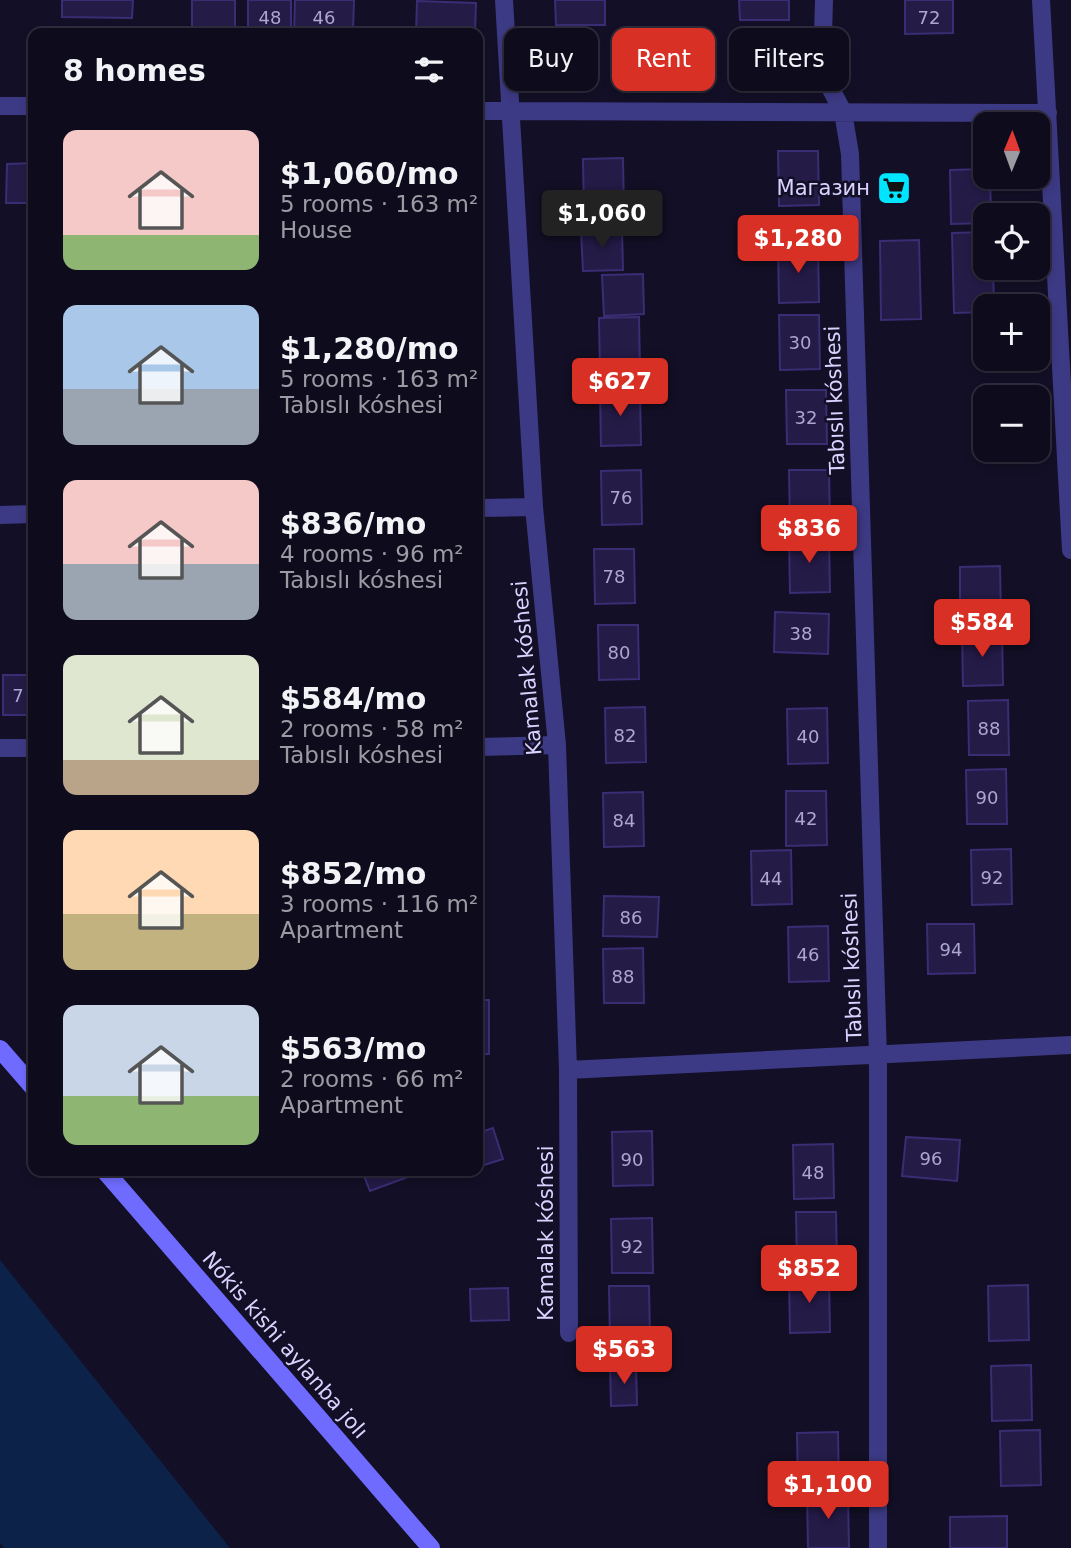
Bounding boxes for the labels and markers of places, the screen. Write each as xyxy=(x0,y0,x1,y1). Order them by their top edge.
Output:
supermarket icon: Магазин xyxy=(875,169,913,207)
place label: Магазин xyxy=(777,176,870,200)
pin: $1,060 xyxy=(545,190,659,250)
pin: $1,280 xyxy=(741,216,855,275)
pin: $627 xyxy=(579,358,661,418)
pin: $836 xyxy=(768,505,850,565)
pin: $584 xyxy=(941,600,1023,659)
pin: $852 xyxy=(768,1246,850,1305)
pin: $563 xyxy=(583,1326,665,1386)
pin: $1,100 xyxy=(771,1462,885,1521)

